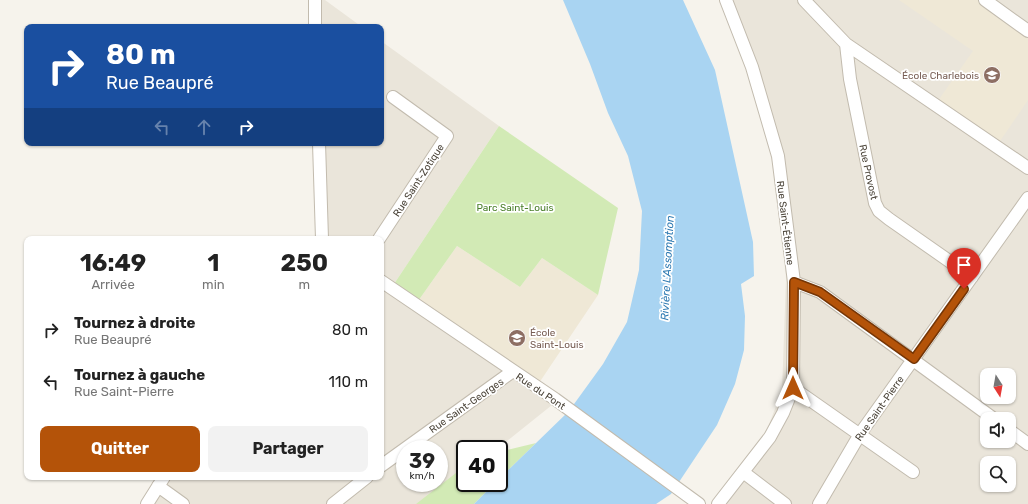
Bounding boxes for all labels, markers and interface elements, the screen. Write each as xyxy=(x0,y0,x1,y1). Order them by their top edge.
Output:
text: 80 m xyxy=(106,38,176,71)
icon: right xyxy=(40,40,92,92)
school or university icon: École Charlebois xyxy=(982,65,1002,85)
place label: École Charlebois xyxy=(902,70,979,82)
text: Rue Beaupré xyxy=(106,72,213,94)
icon: left xyxy=(151,116,173,138)
icon: ahead xyxy=(193,116,215,138)
icon: right xyxy=(235,116,257,138)
street label: Rue Saint-Zotique xyxy=(391,142,447,219)
street label: Rue Provost xyxy=(856,143,880,201)
street label: Rue Saint-Étienne xyxy=(774,180,796,266)
park label: Parc Saint-Louis xyxy=(476,202,554,214)
water label: Rivière L'Assomption xyxy=(658,215,677,321)
pin xyxy=(947,248,981,289)
text: 16:49 xyxy=(80,249,146,277)
text: 1 xyxy=(207,249,219,277)
text: 250 xyxy=(281,249,328,277)
icon: arrive xyxy=(953,254,975,276)
text: Arrivée xyxy=(91,277,135,292)
text: min xyxy=(202,277,225,292)
text: m xyxy=(299,277,310,292)
text: Tournez à droite xyxy=(74,314,195,332)
icon: right xyxy=(40,319,62,341)
text: 80 m xyxy=(332,321,368,339)
place label: École Saint-Louis xyxy=(530,327,584,351)
school or university icon: École Saint-Louis xyxy=(507,328,527,348)
text: Rue Beaupré xyxy=(74,332,152,347)
text: Tournez à gauche xyxy=(74,366,205,384)
position arrow xyxy=(772,367,814,409)
north arrow xyxy=(980,368,1016,404)
map controls xyxy=(980,368,1016,492)
icon: left xyxy=(40,371,62,393)
street label: Rue du Pont xyxy=(513,371,568,413)
text: 110 m xyxy=(329,373,368,391)
street label: Rue Saint-Pierre xyxy=(853,373,907,444)
street label: Rue Saint-Georges xyxy=(427,376,506,436)
text: Rue Saint-Pierre xyxy=(74,384,174,399)
button: sound xyxy=(980,412,1016,448)
button: Quitter xyxy=(40,426,200,472)
button: Partager xyxy=(208,426,368,472)
speed limit sign: 40 xyxy=(456,440,508,492)
text: 39 xyxy=(409,449,435,473)
button: search xyxy=(980,456,1016,492)
text: km/h xyxy=(410,470,434,482)

